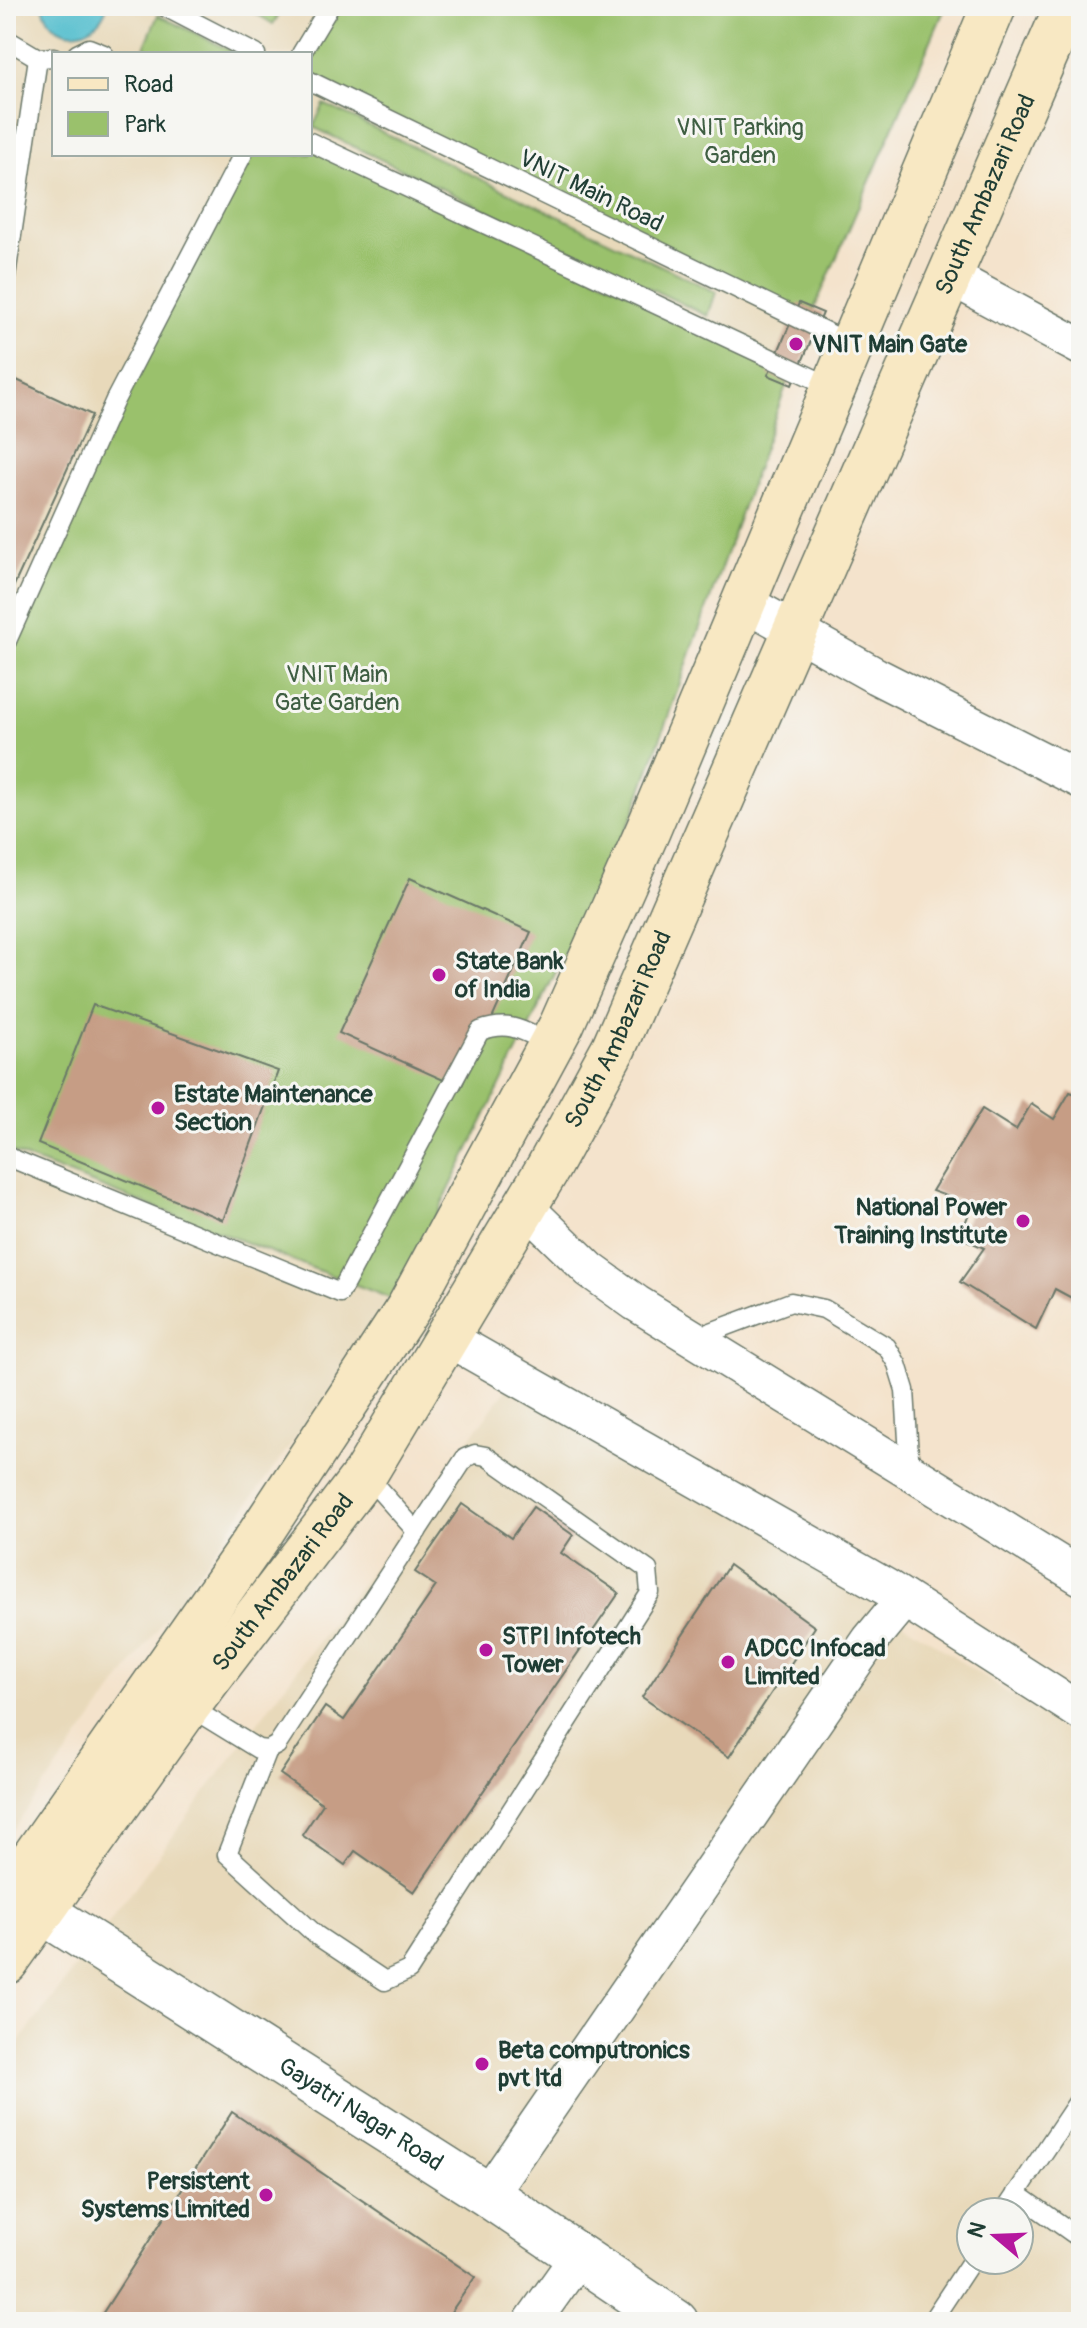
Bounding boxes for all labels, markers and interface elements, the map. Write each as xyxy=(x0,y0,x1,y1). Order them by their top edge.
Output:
legend xyxy=(52,52,312,156)
text: Road xyxy=(124,70,174,99)
street label: South Ambazari Road xyxy=(929,90,1041,299)
text: Park xyxy=(124,110,166,139)
park label: VNIT Parking Garden xyxy=(676,113,804,170)
street label: VNIT Main Road xyxy=(514,144,668,238)
place label: VNIT Main Gate xyxy=(812,330,968,359)
marker: VNIT Main Gate xyxy=(787,335,805,353)
park label: VNIT Main Gate Garden xyxy=(274,660,400,717)
street label: South Ambazari Road xyxy=(558,926,677,1133)
place label: State Bank of India xyxy=(454,947,564,1004)
marker: State Bank of India xyxy=(430,966,448,984)
place label: Estate Maintenance Section xyxy=(174,1080,374,1137)
marker: Estate Maintenance Section xyxy=(149,1099,167,1117)
place label: National Power Training Institute xyxy=(833,1193,1008,1250)
marker: National Power Training Institute xyxy=(1014,1212,1032,1230)
street label: South Ambazari Road xyxy=(206,1487,360,1677)
place label: STPI Infotech Tower xyxy=(501,1622,641,1679)
place label: ADCC Infocad Limited xyxy=(744,1634,886,1691)
marker: STPI Infotech Tower xyxy=(477,1641,495,1659)
marker: ADCC Infocad Limited xyxy=(719,1653,737,1671)
place label: Beta computronics pvt ltd xyxy=(498,2036,690,2093)
street label: Gayatri Nagar Road xyxy=(273,2051,449,2177)
marker: Beta computronics pvt ltd xyxy=(473,2055,491,2073)
place label: Persistent Systems Limited xyxy=(81,2167,251,2224)
marker: Persistent Systems Limited xyxy=(257,2186,275,2204)
north arrow xyxy=(955,2196,1035,2276)
text: N xyxy=(961,2218,993,2241)

